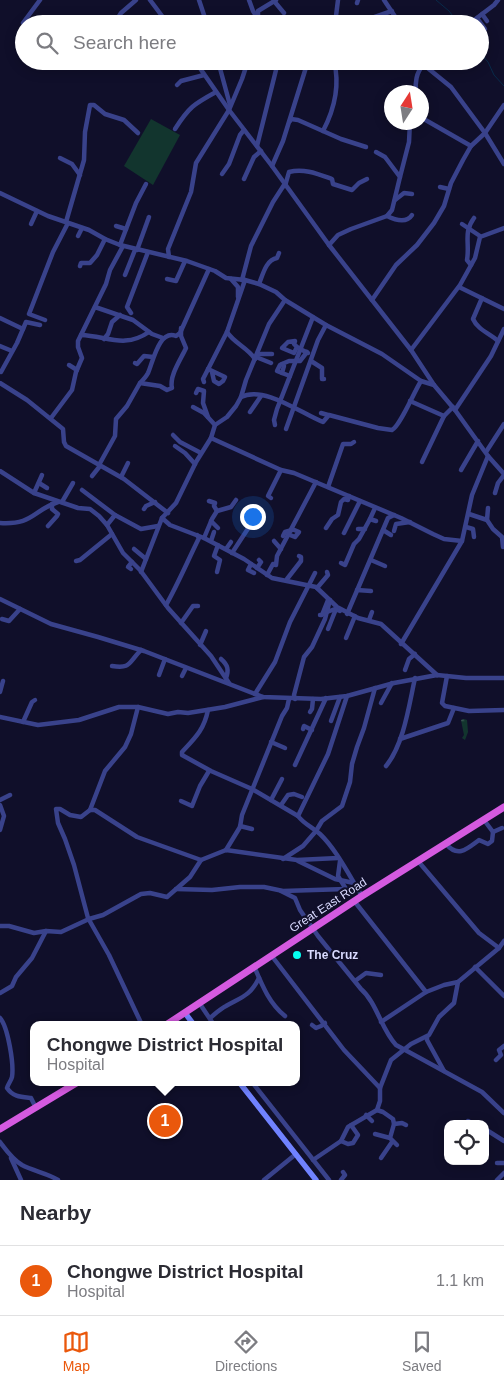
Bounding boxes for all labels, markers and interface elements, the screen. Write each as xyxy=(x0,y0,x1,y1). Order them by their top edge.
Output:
search box xyxy=(15,15,489,70)
icon: search xyxy=(33,29,61,57)
text: Search here xyxy=(73,32,177,53)
north arrow xyxy=(384,85,429,130)
your location xyxy=(240,504,266,530)
street label: Great East Road xyxy=(287,875,369,935)
place label: The Cruz xyxy=(307,948,358,962)
marker: The Cruz xyxy=(291,949,303,961)
popup xyxy=(30,1021,300,1086)
text: Chongwe District Hospital xyxy=(47,1034,283,1055)
text: Hospital xyxy=(47,1056,105,1073)
pin: 1 xyxy=(149,1102,181,1140)
map controls xyxy=(444,1120,489,1165)
button: locate xyxy=(444,1120,489,1165)
text: Nearby xyxy=(20,1201,91,1224)
text: Chongwe District Hospital xyxy=(67,1261,303,1282)
text: 1 xyxy=(32,1272,40,1289)
text: 1.1 km xyxy=(436,1272,484,1289)
text: Hospital xyxy=(67,1283,125,1300)
tab: Map xyxy=(62,1328,90,1374)
tab: Directions xyxy=(215,1328,277,1374)
tab: Saved xyxy=(402,1328,442,1374)

